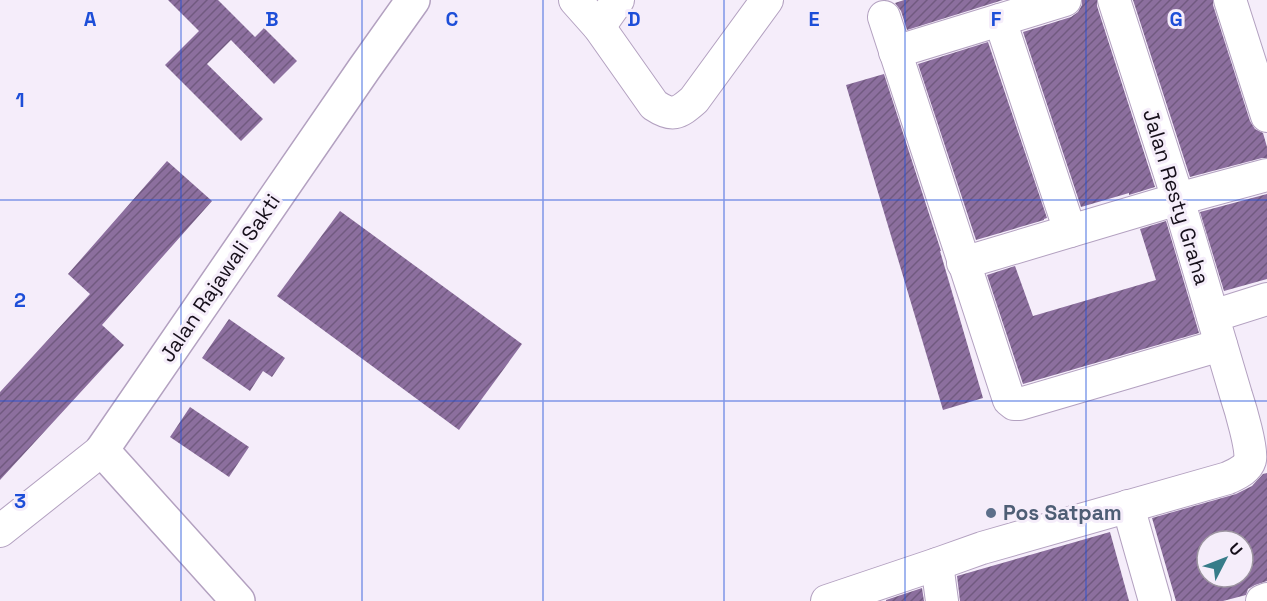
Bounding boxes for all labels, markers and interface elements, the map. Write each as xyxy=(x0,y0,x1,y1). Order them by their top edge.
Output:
text: A xyxy=(84,6,97,32)
text: B xyxy=(265,6,279,32)
text: C xyxy=(446,6,459,32)
text: D xyxy=(627,6,641,32)
text: E xyxy=(808,6,820,32)
text: F xyxy=(991,6,1002,32)
text: G xyxy=(1169,6,1183,32)
text: 1 xyxy=(15,87,25,113)
street label: Jalan Resty Graha xyxy=(1137,106,1216,288)
street label: Jalan Rajawali Sakti xyxy=(153,188,286,367)
text: 2 xyxy=(14,287,26,313)
text: 3 xyxy=(14,488,26,514)
place label: Pos Satpam xyxy=(1003,499,1122,526)
marker: Pos Satpam xyxy=(984,506,998,520)
north arrow xyxy=(1195,529,1255,589)
text: U xyxy=(1224,538,1247,560)

